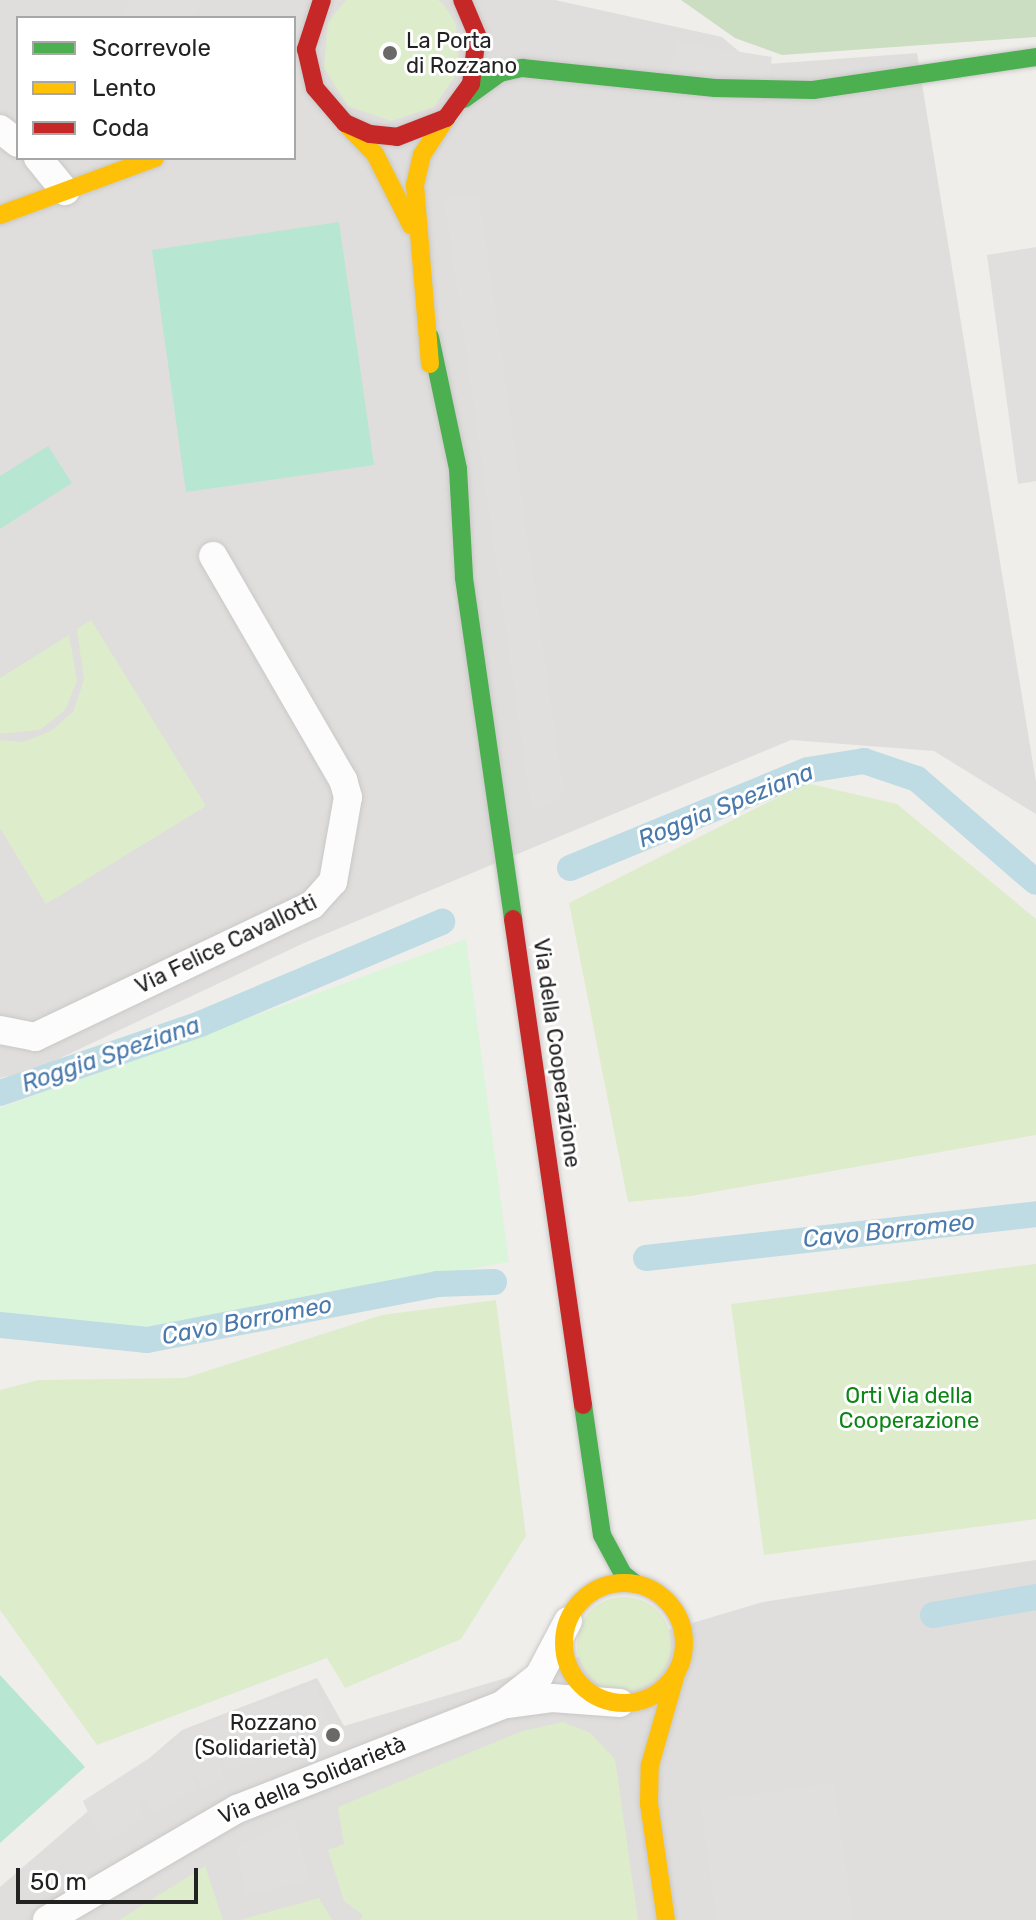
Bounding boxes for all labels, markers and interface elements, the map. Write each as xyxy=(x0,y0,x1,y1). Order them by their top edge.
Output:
legend xyxy=(16,16,296,160)
place label: La Porta di Rozzano xyxy=(406,27,517,78)
text: Scorrevole xyxy=(92,34,211,62)
marker: La Porta di Rozzano xyxy=(381,44,399,62)
text: Lento xyxy=(92,74,156,102)
text: Coda xyxy=(92,114,149,142)
water label: Roggia Speziana xyxy=(634,758,818,854)
street label: Via Felice Cavallotti xyxy=(131,889,321,999)
street label: Via della Cooperazione xyxy=(528,937,586,1169)
water label: Roggia Speziana xyxy=(18,1011,204,1099)
water label: Cavo Borromeo xyxy=(802,1208,976,1254)
water label: Cavo Borromeo xyxy=(159,1290,335,1352)
park label: Orti Via della Cooperazione xyxy=(839,1382,979,1434)
place label: Rozzano (Solidarietà) xyxy=(194,1709,317,1760)
marker: Rozzano (Solidarietà) xyxy=(324,1726,342,1744)
street label: Via della Solidarietà xyxy=(214,1730,410,1830)
scale bar xyxy=(20,1852,202,1902)
text: 50 m xyxy=(30,1868,87,1896)

